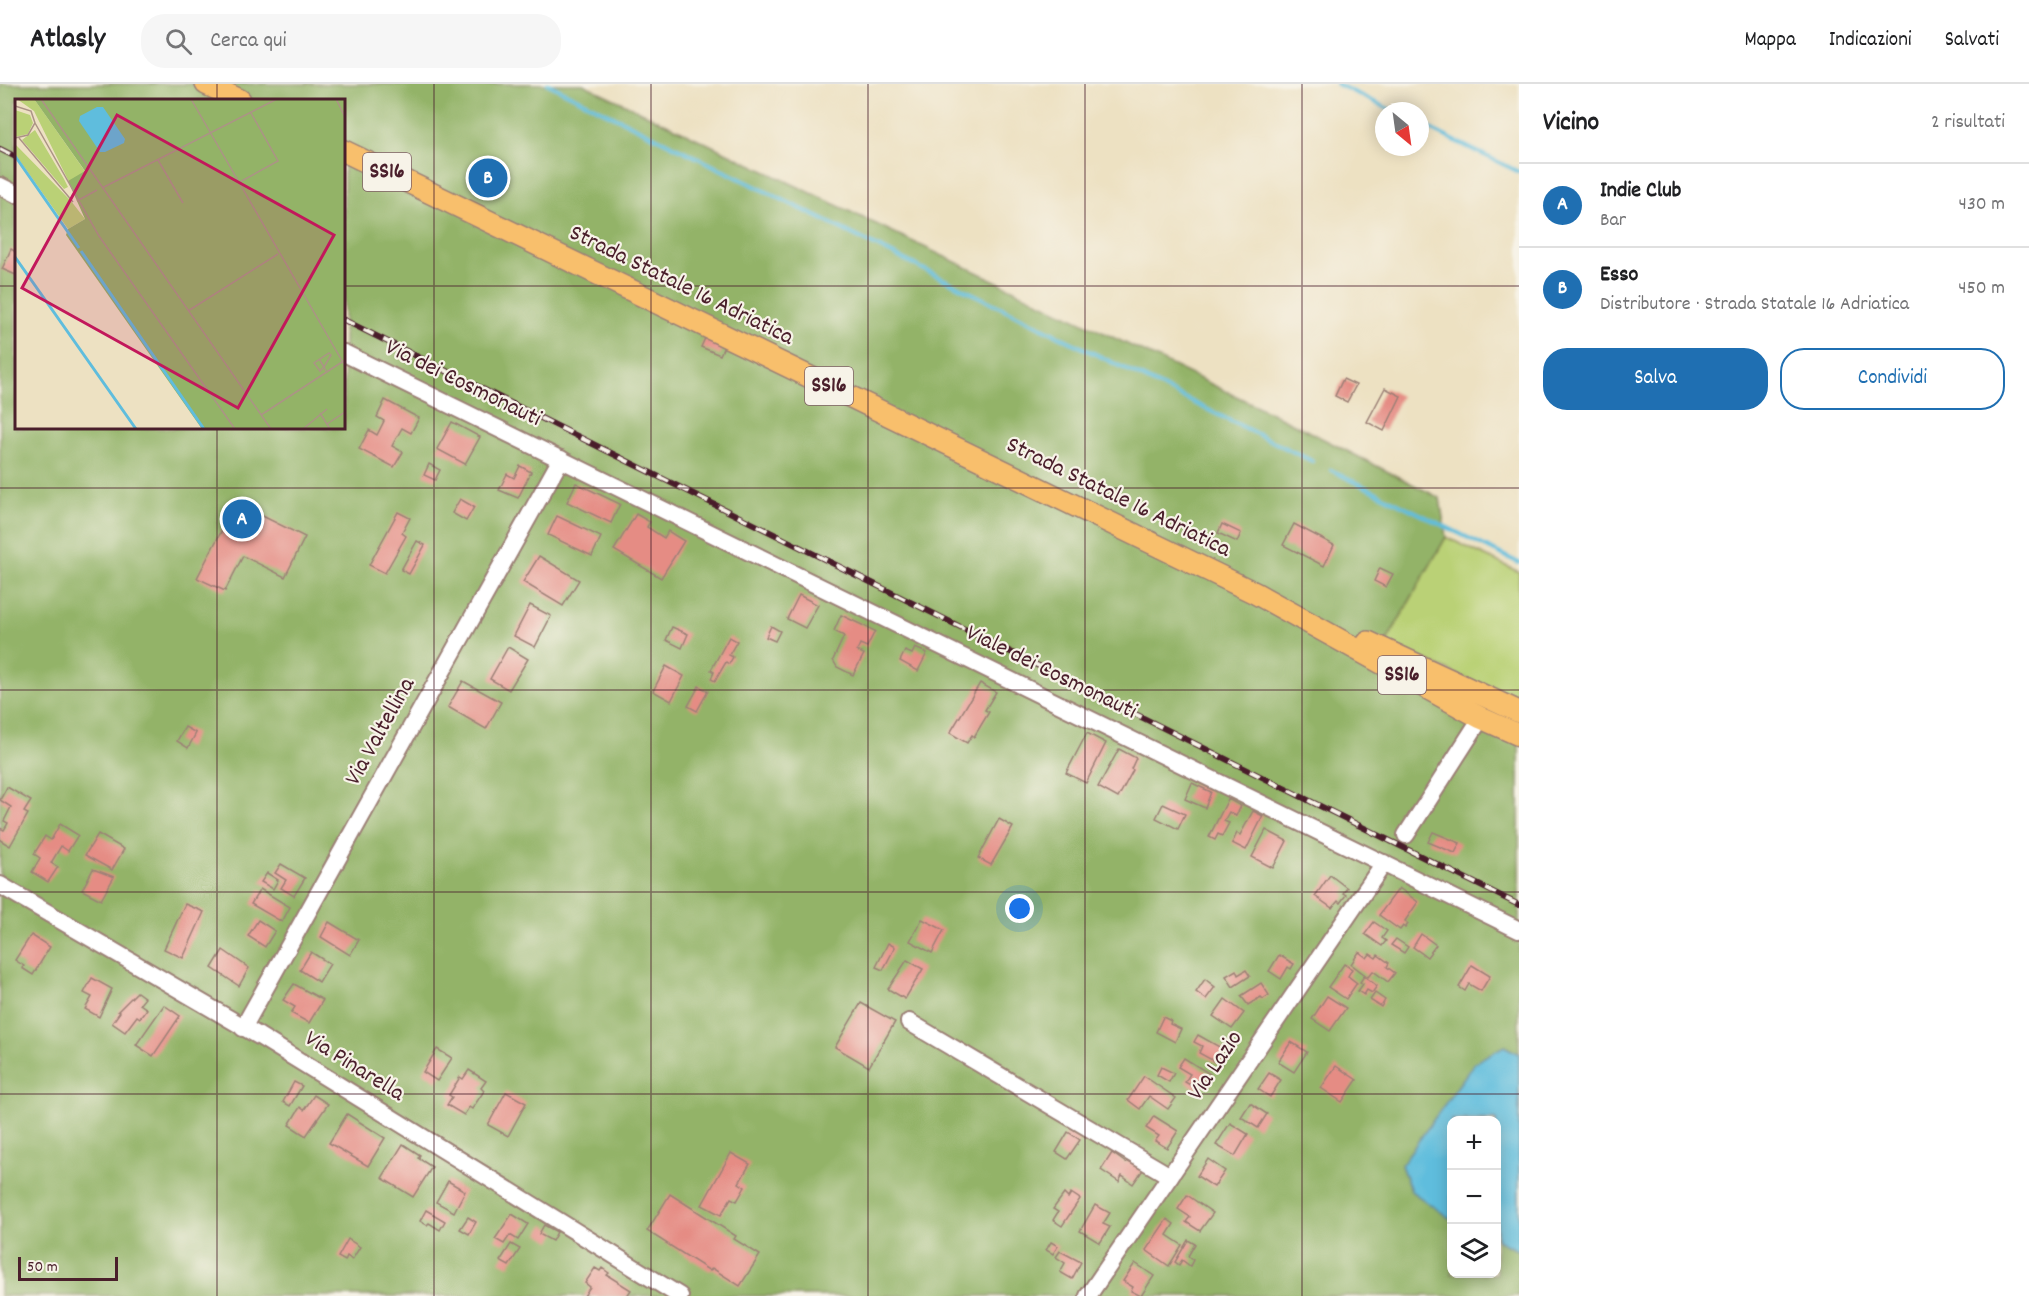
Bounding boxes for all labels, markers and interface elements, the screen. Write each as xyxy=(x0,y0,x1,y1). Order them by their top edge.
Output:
search box xyxy=(141,14,561,68)
text: Atlasly xyxy=(30,21,105,61)
icon: search xyxy=(162,25,195,58)
text: Cerca qui xyxy=(210,26,286,57)
text: Mappa xyxy=(1744,26,1796,56)
text: Indicazioni xyxy=(1829,26,1912,56)
text: Salvati xyxy=(1945,26,1999,56)
inset map xyxy=(15,99,345,429)
north arrow xyxy=(1375,102,1429,156)
text: Vicino xyxy=(1543,105,1599,142)
text: 2 risultati xyxy=(1931,109,2005,137)
road number: SS16 xyxy=(363,153,411,191)
pin: B xyxy=(468,156,508,200)
text: Indie Club xyxy=(1600,176,1681,207)
text: A xyxy=(1557,191,1568,219)
text: 430 m xyxy=(1959,191,2005,219)
text: Bar xyxy=(1600,207,1626,235)
street label: Strada Statale 16 Adriatica xyxy=(563,217,800,355)
text: Esso xyxy=(1600,260,1638,291)
text: B xyxy=(1558,275,1567,303)
text: 450 m xyxy=(1958,275,2005,303)
text: Distributore · Strada Statale 16 Adriatica xyxy=(1600,291,1909,319)
street label: Via dei Cosmonauti xyxy=(379,331,547,437)
button: Salva xyxy=(1543,348,1768,410)
button: Condividi xyxy=(1780,348,2005,410)
road number: SS16 xyxy=(805,367,853,405)
street label: Strada Statale 16 Adriatica xyxy=(1000,429,1237,567)
pin: A xyxy=(222,496,262,542)
street label: Viale dei Cosmonauti xyxy=(960,617,1142,729)
road number: SS16 xyxy=(1378,656,1426,694)
street label: Via Valtellina xyxy=(337,671,425,792)
your location xyxy=(1005,894,1034,923)
street label: Via Pinarella xyxy=(297,1023,411,1112)
street label: Via Lazio xyxy=(1180,1024,1252,1108)
map controls xyxy=(1447,1116,1501,1278)
button: + xyxy=(1447,1116,1501,1170)
button: − xyxy=(1447,1170,1501,1224)
button: layers xyxy=(1447,1224,1501,1278)
scale bar xyxy=(18,1254,118,1282)
text: 50 m xyxy=(27,1256,58,1279)

